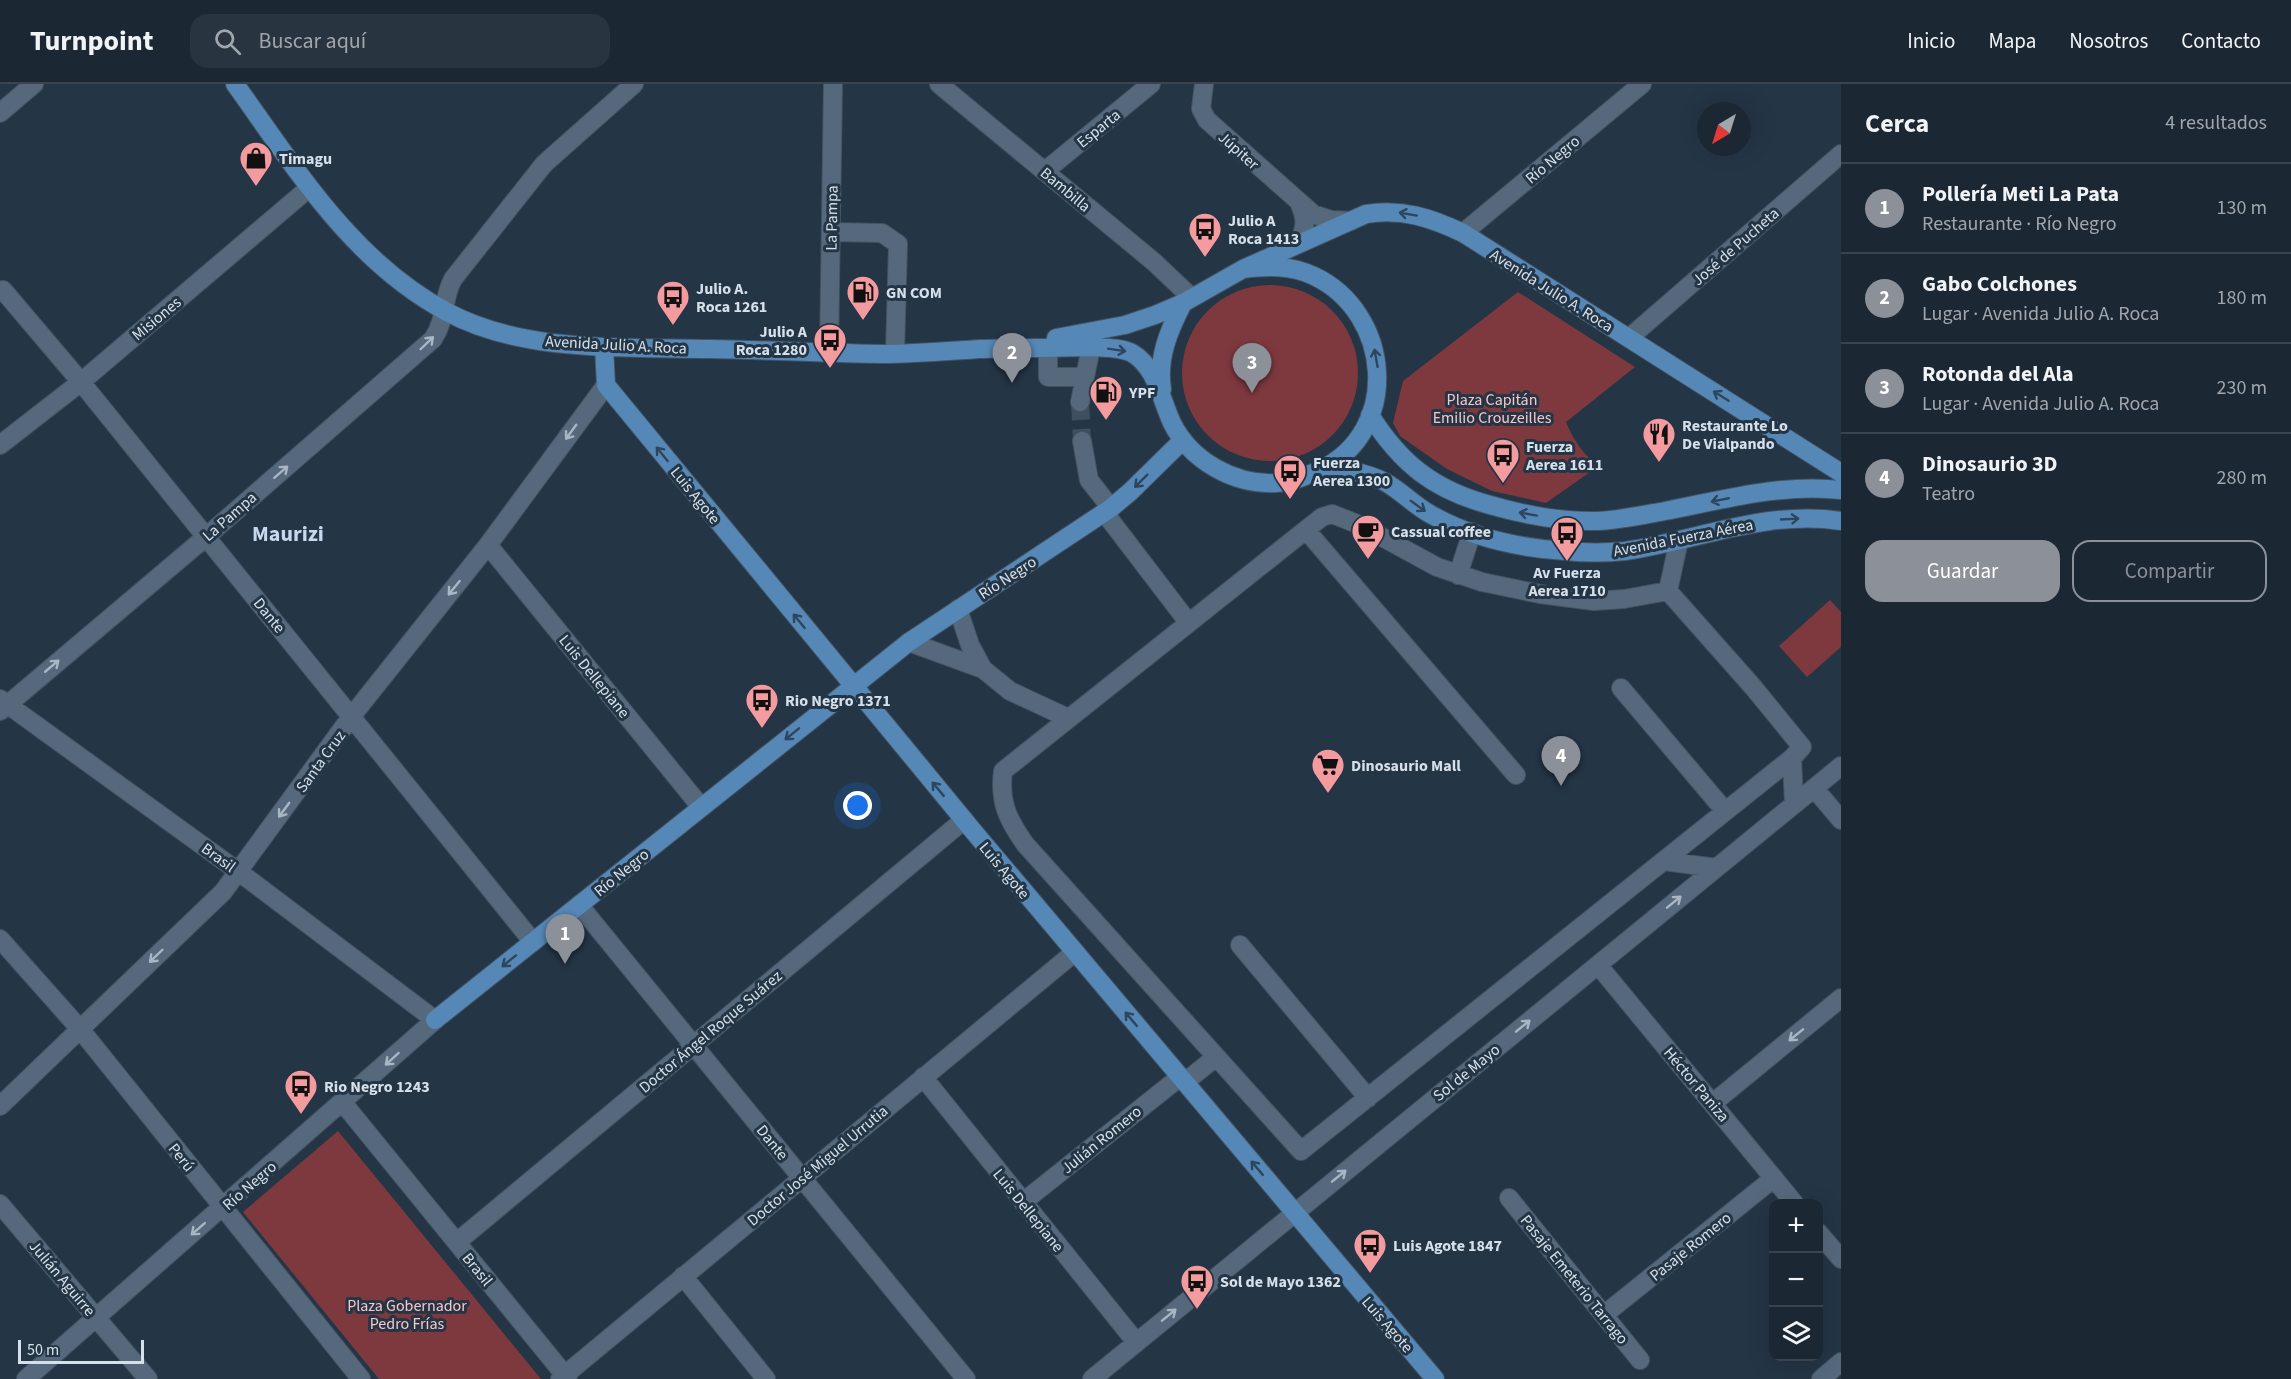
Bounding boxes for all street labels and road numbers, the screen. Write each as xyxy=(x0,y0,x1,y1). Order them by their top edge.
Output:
street label: Esparta xyxy=(1072,104,1125,153)
street label: Júpiter xyxy=(1213,127,1264,175)
street label: Río Negro xyxy=(1521,130,1585,189)
street label: Bambilla xyxy=(1035,162,1095,217)
street label: La Pampa xyxy=(820,185,844,251)
street label: José de Pucheta xyxy=(1687,203,1784,291)
street label: Avenida Julio A. Roca xyxy=(1486,244,1617,338)
street label: Misiones xyxy=(127,291,186,346)
street label: Avenida Julio A. Roca xyxy=(545,330,687,360)
street label: Luis Agote xyxy=(665,462,725,529)
street label: La Pampa xyxy=(198,487,262,547)
street label: Avenida Fuerza Aérea xyxy=(1611,514,1755,562)
street label: Río Negro xyxy=(974,551,1041,605)
street label: Dante xyxy=(248,593,290,638)
street label: Luis Dellepiane xyxy=(554,630,635,723)
street label: Santa Cruz xyxy=(291,726,351,797)
street label: Luis Agote xyxy=(974,837,1035,904)
street label: Brasil xyxy=(197,838,240,878)
street label: Río Negro xyxy=(589,844,654,902)
street label: Doctor Ángel Roque Suárez xyxy=(634,965,787,1098)
street label: Sol de Mayo xyxy=(1429,1039,1505,1107)
street label: Héctor Paniza xyxy=(1658,1042,1734,1127)
street label: Doctor José Miguel Urrutia xyxy=(743,1100,893,1231)
street label: Julián Romero xyxy=(1057,1101,1146,1179)
street label: Dante xyxy=(751,1120,793,1165)
street label: Perú xyxy=(163,1139,199,1177)
street label: Río Negro xyxy=(218,1156,281,1215)
street label: Luis Dellepiane xyxy=(988,1164,1069,1257)
street label: Pasaje Romero xyxy=(1645,1207,1736,1287)
street label: Pasaje Emeterio Tarrago xyxy=(1515,1210,1633,1349)
street label: Julián Aguirre xyxy=(24,1236,100,1321)
street label: Brasil xyxy=(457,1248,498,1291)
street label: Luis Agote xyxy=(1357,1292,1418,1358)

